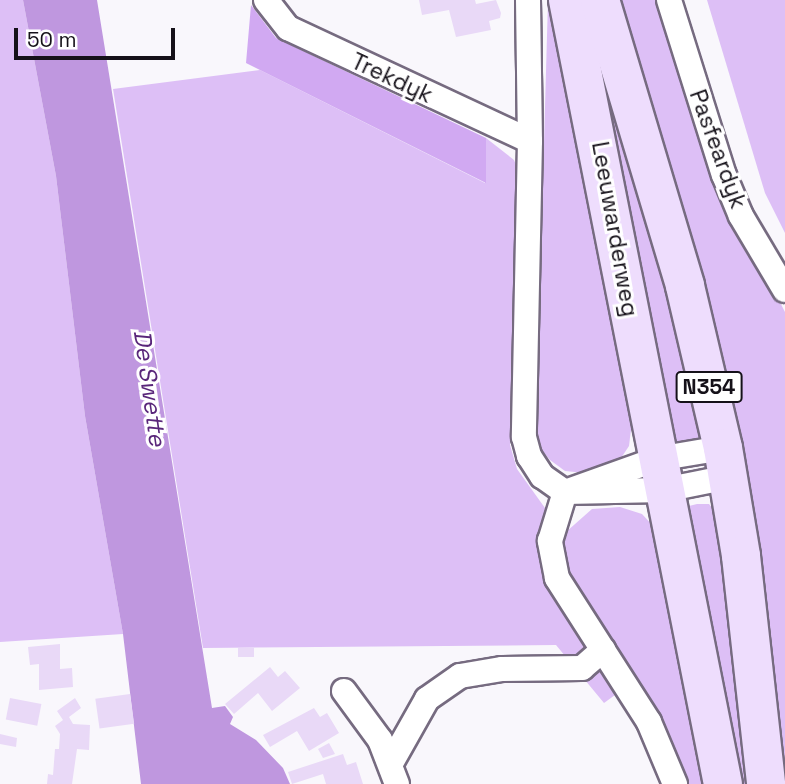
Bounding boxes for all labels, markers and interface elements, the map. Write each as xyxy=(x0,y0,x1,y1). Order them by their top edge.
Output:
scale bar xyxy=(18,14,178,58)
text: 50 m xyxy=(27,26,77,53)
street label: Trekdyk xyxy=(347,47,437,109)
street label: Pasfeardyk xyxy=(684,86,752,212)
street label: Leeuwarderweg xyxy=(586,139,644,319)
water label: De Swette xyxy=(128,328,172,448)
road number: N354 xyxy=(674,370,744,404)

